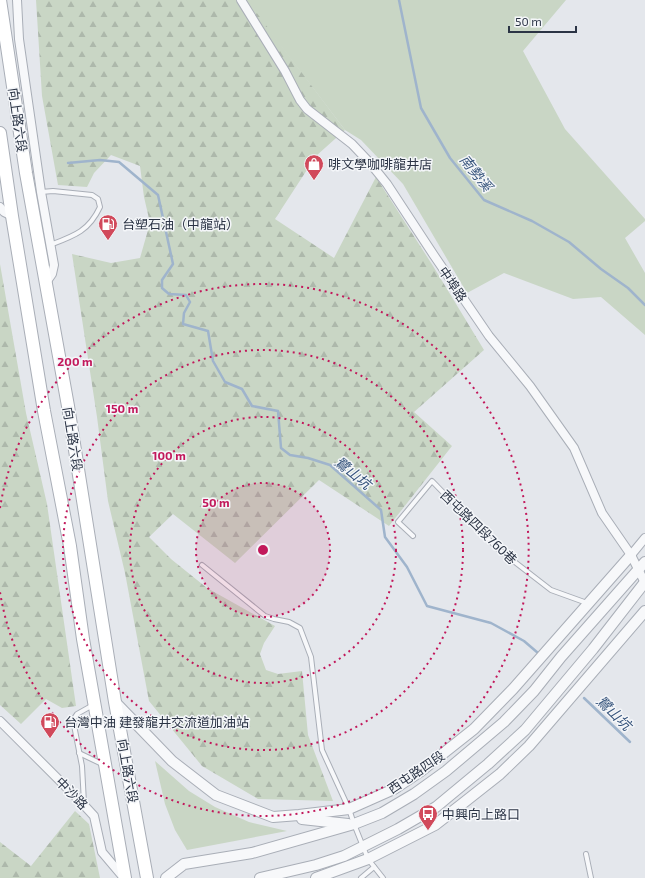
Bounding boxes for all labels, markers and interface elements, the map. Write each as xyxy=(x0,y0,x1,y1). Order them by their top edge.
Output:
scale bar xyxy=(509,8,576,34)
text: 50 m xyxy=(515,14,542,28)
street label: 向上路六段 xyxy=(6,87,30,153)
water label: 南勢溪 xyxy=(457,151,497,196)
shop icon: 啡文學咖啡龍井店 xyxy=(303,153,325,181)
place label: 啡文學咖啡龍井店 xyxy=(328,156,432,172)
fuel station icon: 台塑石油（中龍站） xyxy=(97,213,119,241)
place label: 台塑石油（中龍站） xyxy=(122,216,239,232)
street label: 中埠路 xyxy=(435,263,471,305)
text: 200 m xyxy=(57,354,93,368)
text: 150 m xyxy=(106,401,138,415)
street label: 向上路六段 xyxy=(60,406,86,472)
text: 100 m xyxy=(152,448,186,462)
water label: 鷺山坑 xyxy=(332,453,377,494)
street label: 西屯路四段760巷 xyxy=(437,487,521,567)
text: 50 m xyxy=(202,495,230,509)
centre of rings xyxy=(256,543,270,557)
water label: 鷺山坑 xyxy=(593,692,637,735)
fuel station icon: 台灣中油 建發龍井交流道加油站 xyxy=(39,711,61,739)
place label: 台灣中油 建發龍井交流道加油站 xyxy=(64,714,249,730)
street label: 向上路六段 xyxy=(114,738,142,804)
street label: 西屯路四段 xyxy=(385,747,447,797)
street label: 中沙路 xyxy=(53,773,91,813)
bus stop icon: 中興向上路口 xyxy=(417,803,439,831)
place label: 中興向上路口 xyxy=(442,806,520,822)

